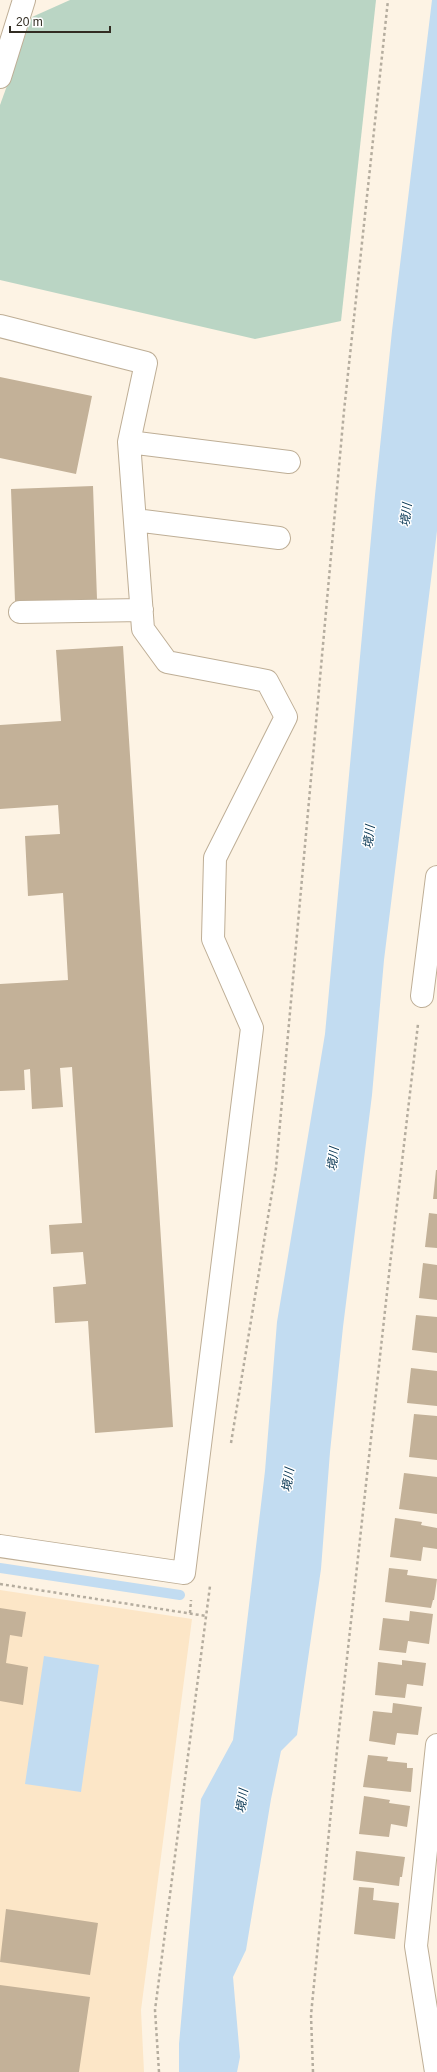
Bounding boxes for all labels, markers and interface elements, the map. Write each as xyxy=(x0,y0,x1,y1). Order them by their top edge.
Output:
scale bar xyxy=(10,8,110,34)
text: 20 m xyxy=(16,15,43,29)
water label: 境川 xyxy=(398,500,414,528)
water label: 境川 xyxy=(361,822,377,850)
water label: 境川 xyxy=(325,1144,341,1172)
water label: 境川 xyxy=(279,1465,297,1493)
water label: 境川 xyxy=(233,1786,251,1814)

